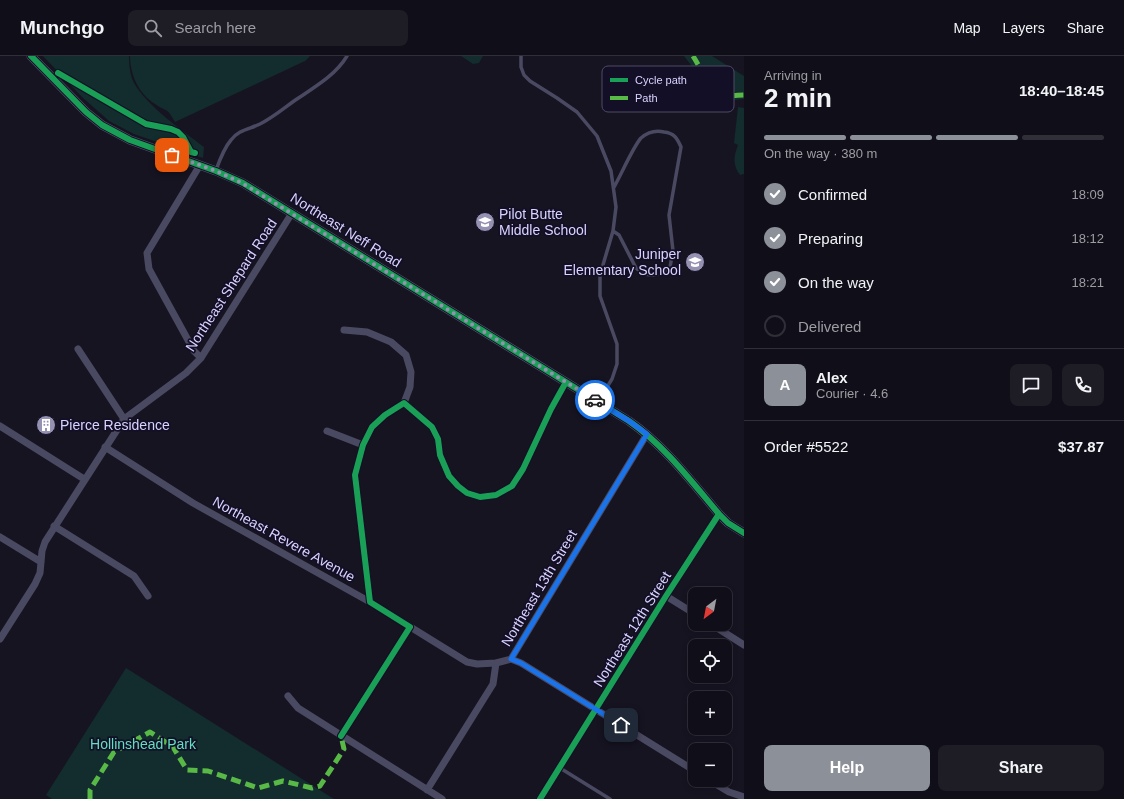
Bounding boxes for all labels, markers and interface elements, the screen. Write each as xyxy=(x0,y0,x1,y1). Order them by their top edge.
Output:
search box xyxy=(128,10,408,46)
text: Munchgo xyxy=(20,17,104,38)
icon: search xyxy=(142,17,164,39)
text: Search here xyxy=(174,19,256,36)
text: Map xyxy=(953,20,981,36)
text: Layers xyxy=(1003,20,1045,36)
text: Share xyxy=(1067,20,1104,36)
legend xyxy=(602,66,734,112)
text: Arriving in xyxy=(764,68,822,83)
text: Cycle path xyxy=(635,74,687,86)
text: 18:40–18:45 xyxy=(1019,82,1104,99)
text: 2 min xyxy=(764,83,832,113)
text: Path xyxy=(635,92,658,104)
pin xyxy=(155,138,189,172)
icon: bag xyxy=(161,144,183,166)
text: On the way · 380 m xyxy=(764,146,877,161)
icon: check xyxy=(764,183,786,205)
text: Confirmed xyxy=(798,186,867,203)
text: 18:09 xyxy=(1071,187,1104,202)
street label: Northeast Neff Road xyxy=(288,189,404,271)
place label: Pilot Butte Middle School xyxy=(499,206,587,238)
school or university icon: Pilot Butte Middle School xyxy=(474,211,496,233)
street label: Northeast Shepard Road xyxy=(182,216,280,354)
icon: check xyxy=(764,227,786,249)
text: Preparing xyxy=(798,230,863,247)
text: 18:12 xyxy=(1071,231,1104,246)
place label: Juniper Elementary School xyxy=(563,246,681,278)
school or university icon: Juniper Elementary School xyxy=(684,251,706,273)
icon: check xyxy=(764,271,786,293)
text: On the way xyxy=(798,274,874,291)
text: 18:21 xyxy=(1071,275,1104,290)
text: Delivered xyxy=(798,318,861,335)
button: chat xyxy=(1010,364,1052,406)
button: phone xyxy=(1062,364,1104,406)
text: Alex xyxy=(816,369,848,386)
text: A xyxy=(780,376,790,393)
courier xyxy=(575,380,615,420)
text: Courier · 4.6 xyxy=(816,386,888,401)
icon: car xyxy=(584,389,606,411)
building icon: Pierce Residence xyxy=(35,414,57,436)
place label: Pierce Residence xyxy=(60,417,170,433)
text: Order #5522 xyxy=(764,438,848,455)
text: $37.87 xyxy=(1058,438,1104,455)
street label: Northeast Revere Avenue xyxy=(210,493,358,585)
street label: Northeast 13th Street xyxy=(498,527,580,649)
street label: Northeast 12th Street xyxy=(590,568,674,690)
north arrow xyxy=(688,587,732,631)
map controls xyxy=(688,587,732,787)
button: locate xyxy=(688,639,732,683)
button: + xyxy=(688,691,732,735)
pin xyxy=(604,708,638,742)
icon: home xyxy=(610,714,632,736)
park label: Hollinshead Park xyxy=(90,736,197,752)
button: − xyxy=(688,743,732,787)
button: Help xyxy=(764,745,930,791)
button: Share xyxy=(938,745,1104,791)

